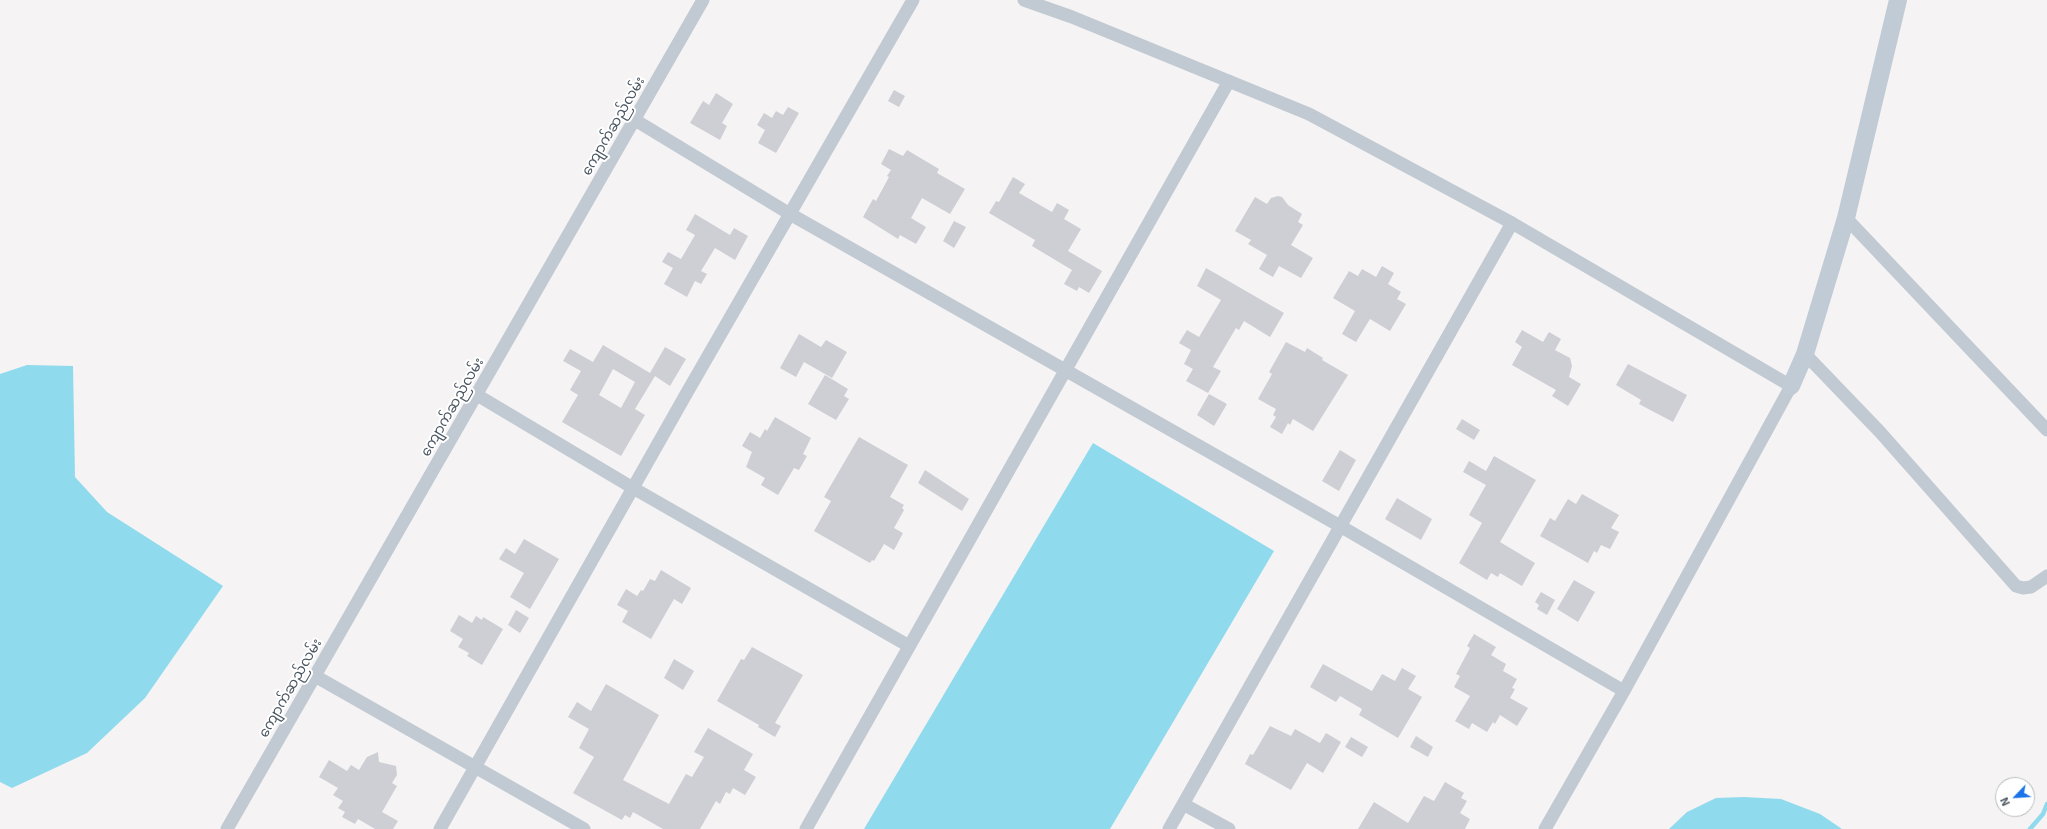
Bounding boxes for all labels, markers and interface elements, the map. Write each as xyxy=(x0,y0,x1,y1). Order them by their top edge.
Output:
street label: ကျောက်ဆည်လမ်း xyxy=(578,74,648,178)
street label: ကျောက်ဆည်လမ်း xyxy=(417,355,487,459)
street label: ကျောက်ဆည်လမ်း xyxy=(255,636,325,740)
north arrow xyxy=(1995,777,2035,817)
text: N xyxy=(1997,796,2012,808)

